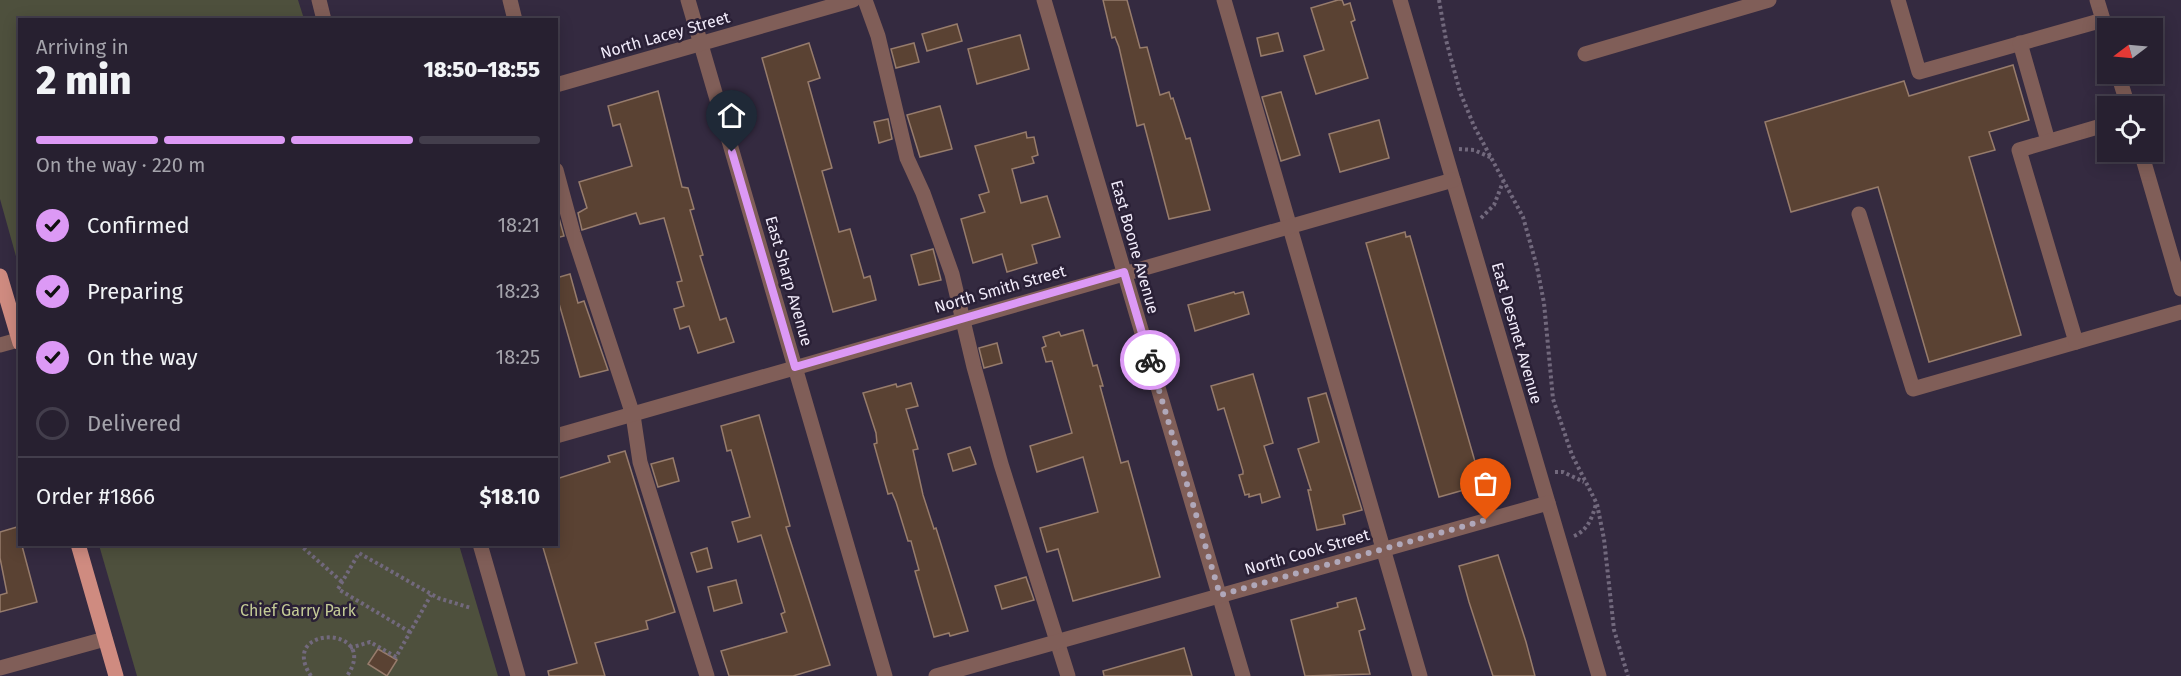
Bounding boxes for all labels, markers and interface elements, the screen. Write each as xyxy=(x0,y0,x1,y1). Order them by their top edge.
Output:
street label: North Lacey Street xyxy=(598,7,732,63)
north arrow xyxy=(2097,18,2163,84)
map controls xyxy=(2097,18,2163,162)
text: Arriving in xyxy=(36,35,129,59)
text: 18:50–18:55 xyxy=(423,56,540,83)
text: 2 min xyxy=(36,58,132,104)
pin xyxy=(706,90,757,152)
button: locate xyxy=(2097,96,2163,162)
icon: home xyxy=(715,99,748,132)
text: On the way · 220 m xyxy=(36,153,205,177)
street label: East Boone Avenue xyxy=(1107,178,1163,316)
icon: check xyxy=(36,209,69,242)
text: Confirmed xyxy=(87,212,190,239)
text: 18:21 xyxy=(497,213,540,237)
street label: East Sharp Avenue xyxy=(761,214,817,348)
street label: East Desmet Avenue xyxy=(1488,260,1546,406)
street label: North Smith Street xyxy=(932,261,1068,317)
icon: check xyxy=(36,275,69,308)
text: Preparing xyxy=(87,278,183,305)
text: 18:23 xyxy=(496,279,540,303)
courier xyxy=(1120,330,1180,390)
icon: check xyxy=(36,341,69,374)
text: On the way xyxy=(87,344,198,371)
icon: bike xyxy=(1134,344,1167,377)
text: 18:25 xyxy=(496,345,540,369)
text: Delivered xyxy=(87,410,182,437)
pin xyxy=(1460,458,1511,520)
icon: bag xyxy=(1469,467,1502,500)
text: Order #1866 xyxy=(36,483,155,510)
text: $18.10 xyxy=(480,483,540,510)
street label: North Cook Street xyxy=(1242,525,1372,579)
park label: Chief Garry Park xyxy=(240,601,357,620)

